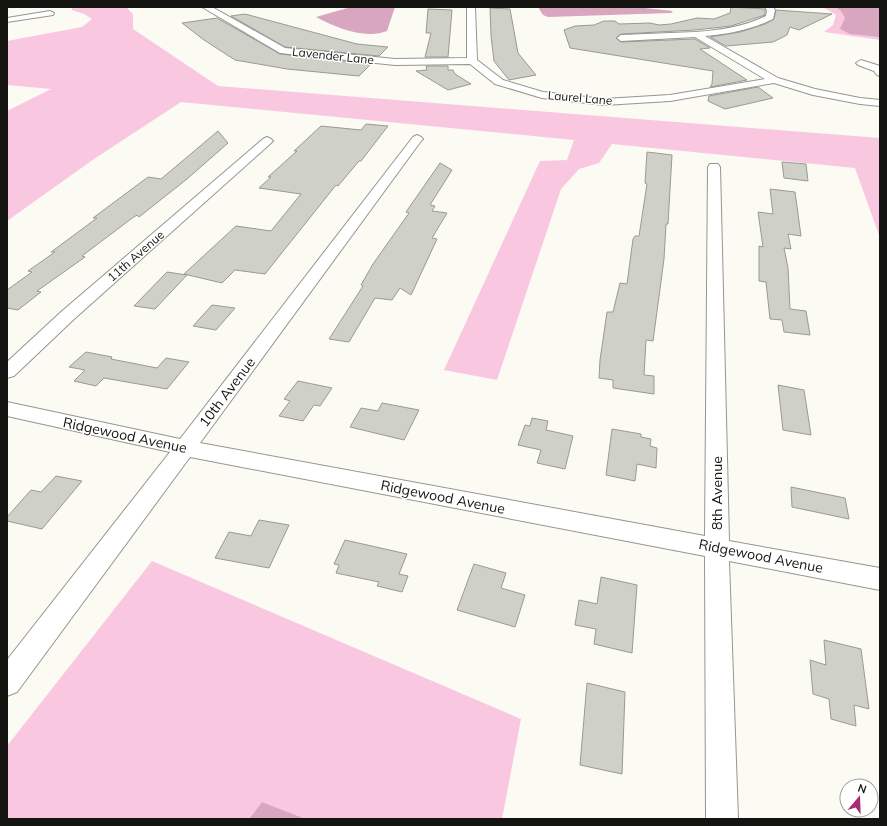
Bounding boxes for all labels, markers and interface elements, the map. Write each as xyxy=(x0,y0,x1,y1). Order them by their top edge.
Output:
street label: Lavender Lane xyxy=(291,44,375,67)
street label: Laurel Lane xyxy=(547,87,613,108)
street label: 11th Avenue xyxy=(104,227,167,284)
street label: 10th Avenue xyxy=(195,354,259,430)
street label: Ridgewood Avenue xyxy=(61,413,189,457)
street label: 8th Avenue xyxy=(708,456,726,530)
street label: Ridgewood Avenue xyxy=(379,476,507,518)
street label: Ridgewood Avenue xyxy=(697,535,825,577)
north arrow xyxy=(839,778,879,818)
text: N xyxy=(856,781,868,797)

